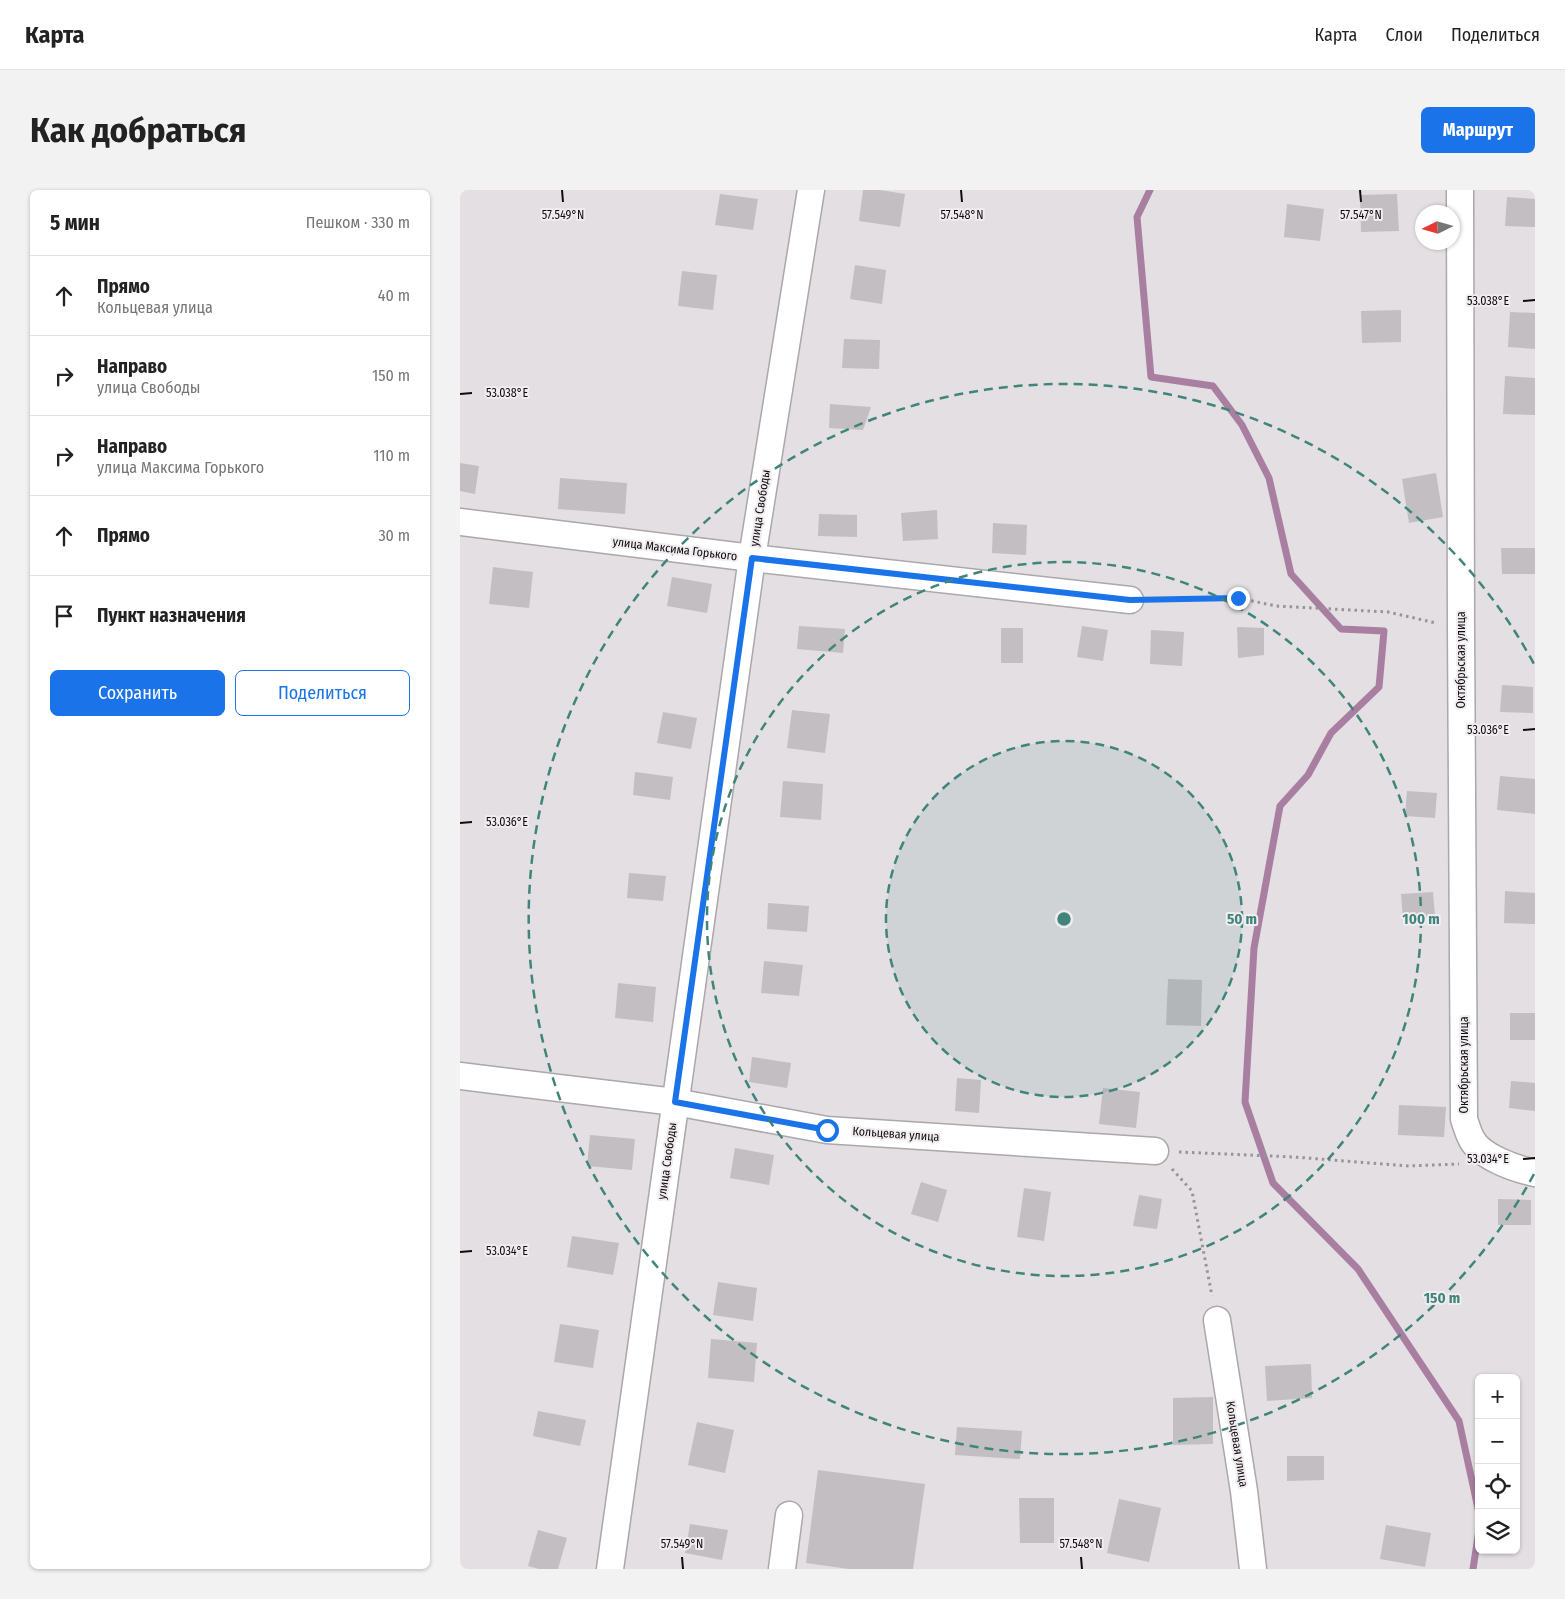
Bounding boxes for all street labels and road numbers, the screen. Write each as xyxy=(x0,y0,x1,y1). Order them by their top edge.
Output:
street label: улица Свободы xyxy=(747,469,773,547)
street label: улица Максима Горького xyxy=(612,534,738,564)
street label: Октябрьская улица xyxy=(1454,611,1468,709)
street label: Октябрьская улица xyxy=(1457,1016,1471,1114)
street label: улица Свободы xyxy=(655,1122,679,1200)
street label: Кольцевая улица xyxy=(852,1124,940,1144)
street label: Кольцевая улица xyxy=(1223,1400,1251,1488)

